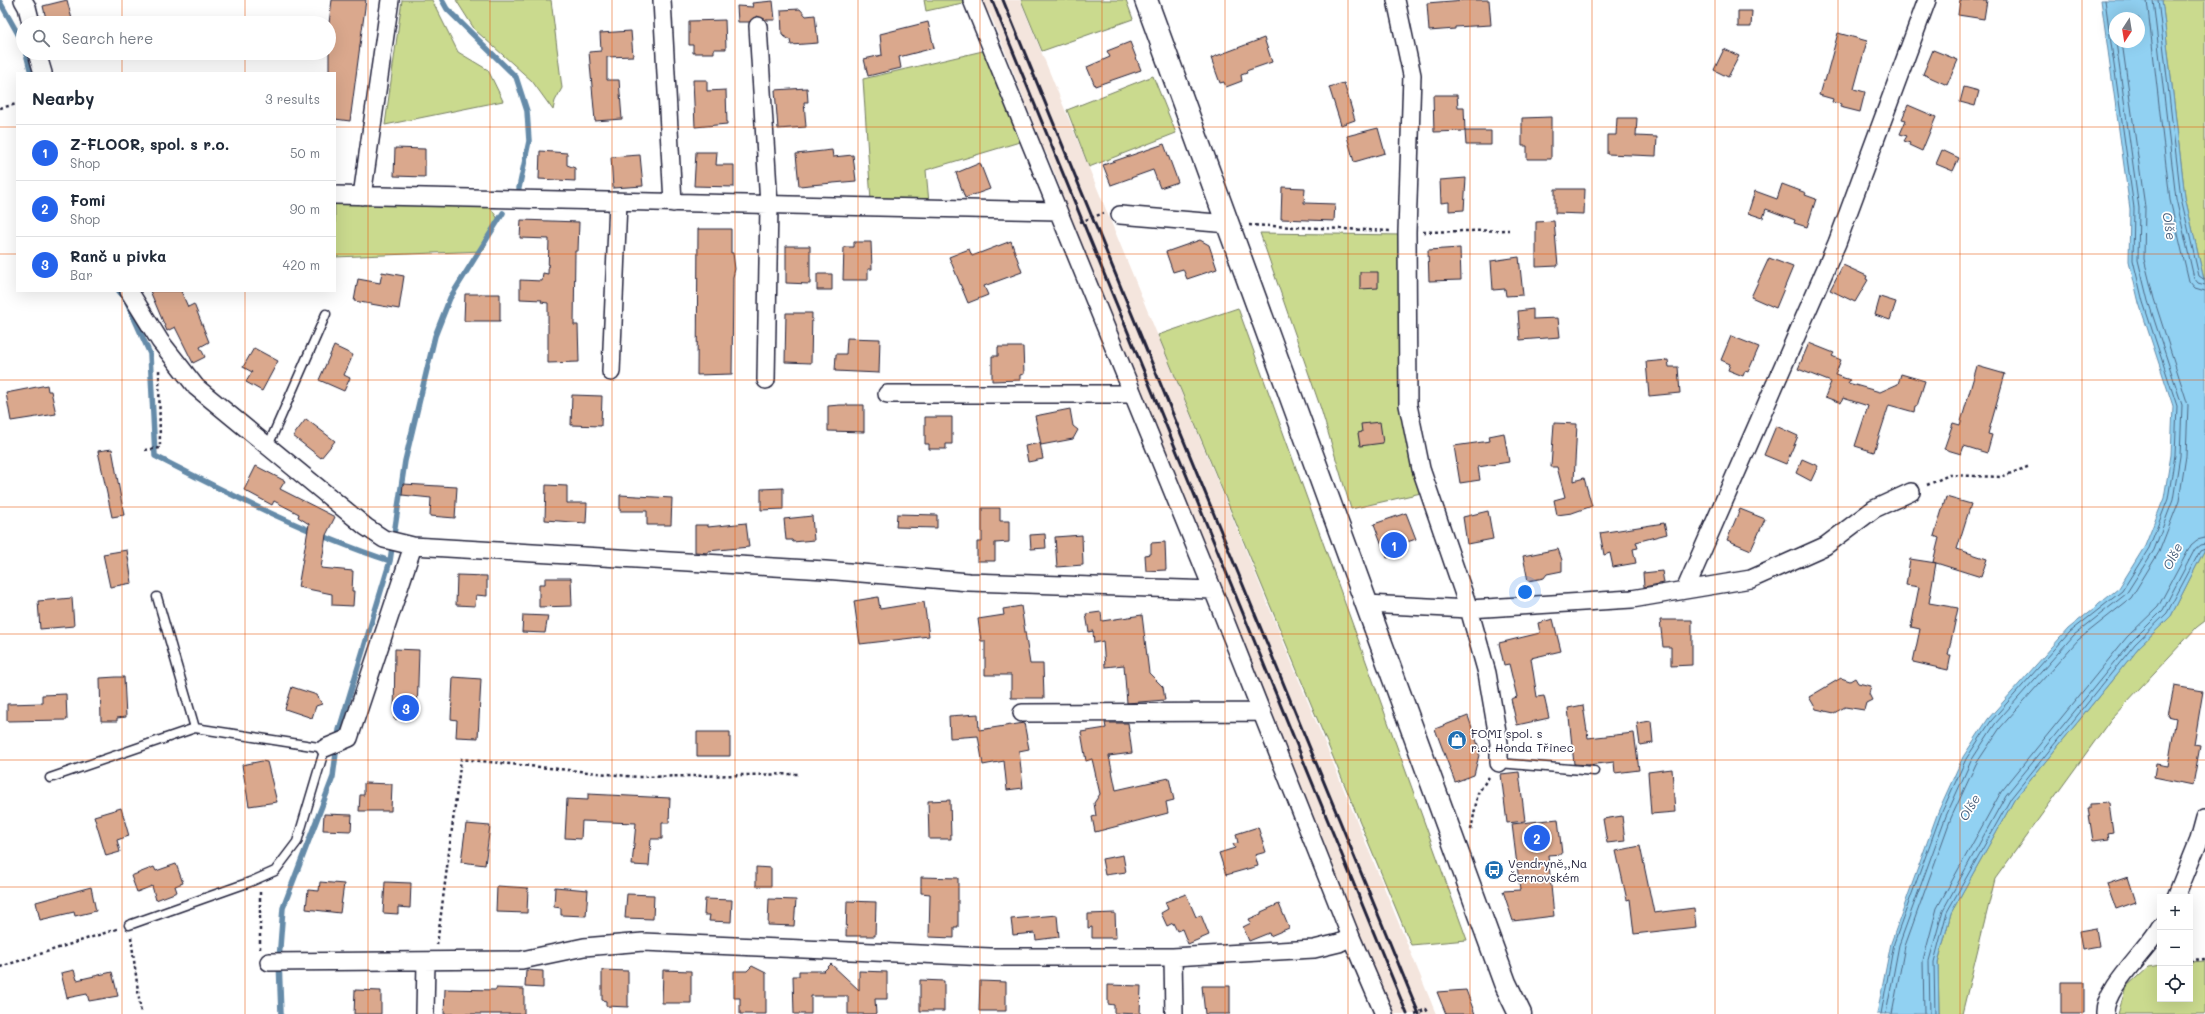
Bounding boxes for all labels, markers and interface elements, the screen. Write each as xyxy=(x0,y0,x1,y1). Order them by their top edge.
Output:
north arrow xyxy=(2109,12,2145,48)
search box xyxy=(16,16,336,60)
icon: search xyxy=(30,27,52,49)
text: Search here xyxy=(62,28,153,48)
text: Nearby xyxy=(32,87,94,109)
text: 3 results xyxy=(265,90,320,107)
text: Z-FLOOR, spol. s r.o. xyxy=(70,134,229,154)
text: 1 xyxy=(42,144,48,161)
text: 50 m xyxy=(290,144,320,161)
text: Shop xyxy=(70,154,100,171)
text: Fomi xyxy=(70,190,106,210)
text: 2 xyxy=(41,200,49,217)
text: 90 m xyxy=(290,200,320,217)
text: Shop xyxy=(70,210,100,227)
water label: Olše xyxy=(2159,211,2181,241)
text: Ranč u pivka xyxy=(70,246,167,266)
text: 3 xyxy=(41,256,49,273)
text: 420 m xyxy=(283,256,320,273)
text: Bar xyxy=(70,266,93,283)
pin: 1 xyxy=(1381,530,1407,560)
water label: Olše xyxy=(2158,540,2186,572)
your location xyxy=(1515,582,1535,602)
pin: 3 xyxy=(393,693,419,723)
place label: FOMI spol. s r.o. Honda Třinec xyxy=(1471,725,1574,755)
shop icon: FOMI spol. s r.o. Honda Třinec xyxy=(1446,729,1468,751)
water label: Olše xyxy=(1954,791,1984,823)
pin: 2 xyxy=(1524,823,1550,853)
place label: Vendryně,,Na Černovském xyxy=(1508,855,1587,885)
bus stop icon: Vendryně,,Na Černovském xyxy=(1483,859,1505,881)
map controls xyxy=(2157,894,2193,1002)
button: + xyxy=(2157,894,2193,930)
button: − xyxy=(2157,930,2193,966)
button: locate xyxy=(2157,966,2193,1002)

